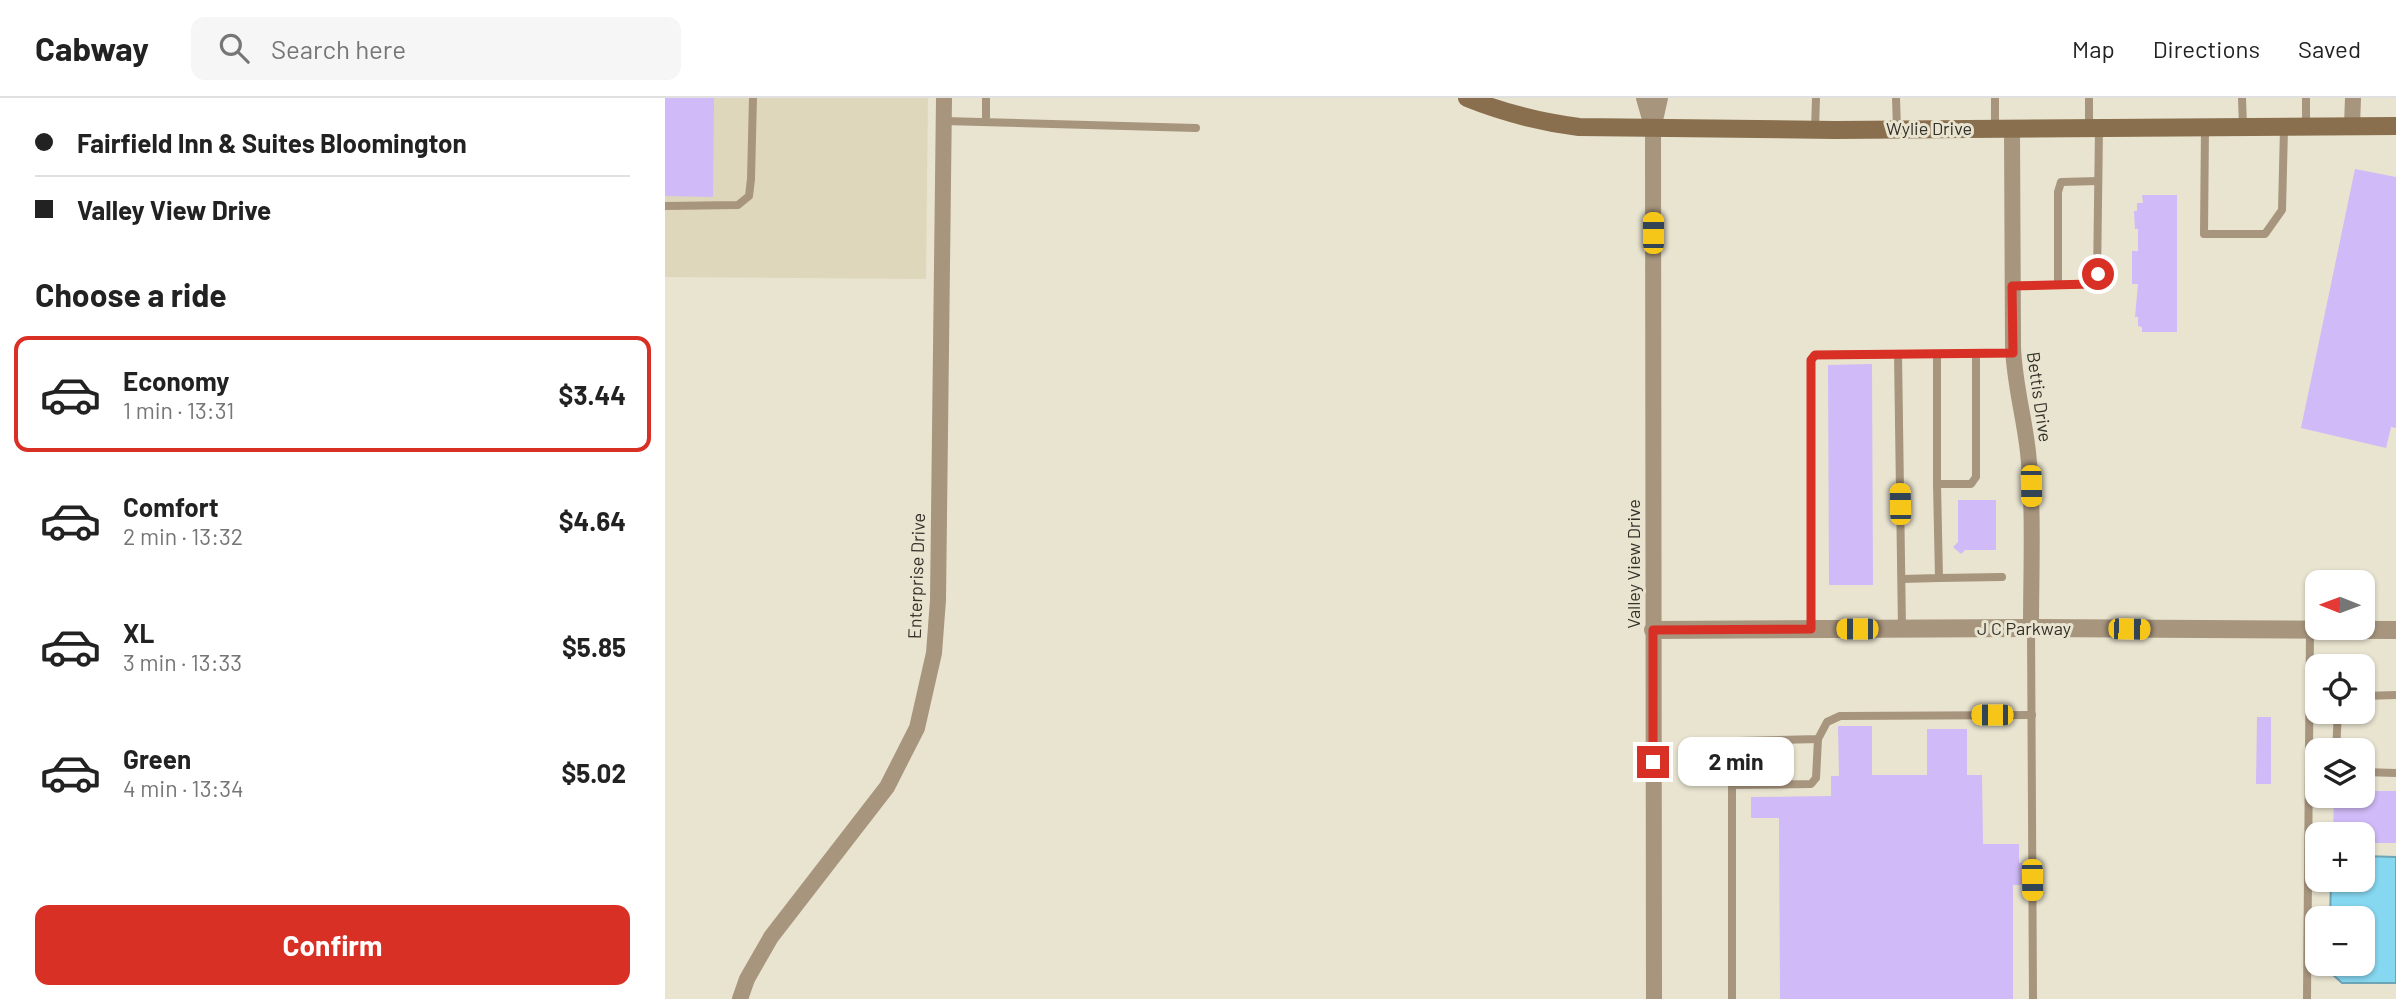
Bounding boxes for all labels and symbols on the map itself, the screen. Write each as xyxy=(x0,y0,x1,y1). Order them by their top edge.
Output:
street label: Wylie Drive xyxy=(1886,117,1972,139)
car xyxy=(1643,212,1664,254)
route start xyxy=(2082,258,2114,290)
street label: Bettis Drive xyxy=(2023,350,2057,443)
car xyxy=(2021,465,2042,507)
car xyxy=(1890,483,1911,525)
street label: Valley View Drive xyxy=(1622,499,1644,629)
street label: Enterprise Drive xyxy=(903,513,929,639)
north arrow xyxy=(2305,570,2375,640)
street label: J C Parkway xyxy=(1977,617,2071,639)
car xyxy=(2108,618,2151,640)
car xyxy=(1837,619,1879,640)
car xyxy=(1972,705,2014,726)
callout: 2 min xyxy=(1677,738,1793,786)
route end xyxy=(1637,746,1669,778)
car xyxy=(2022,859,2043,901)

